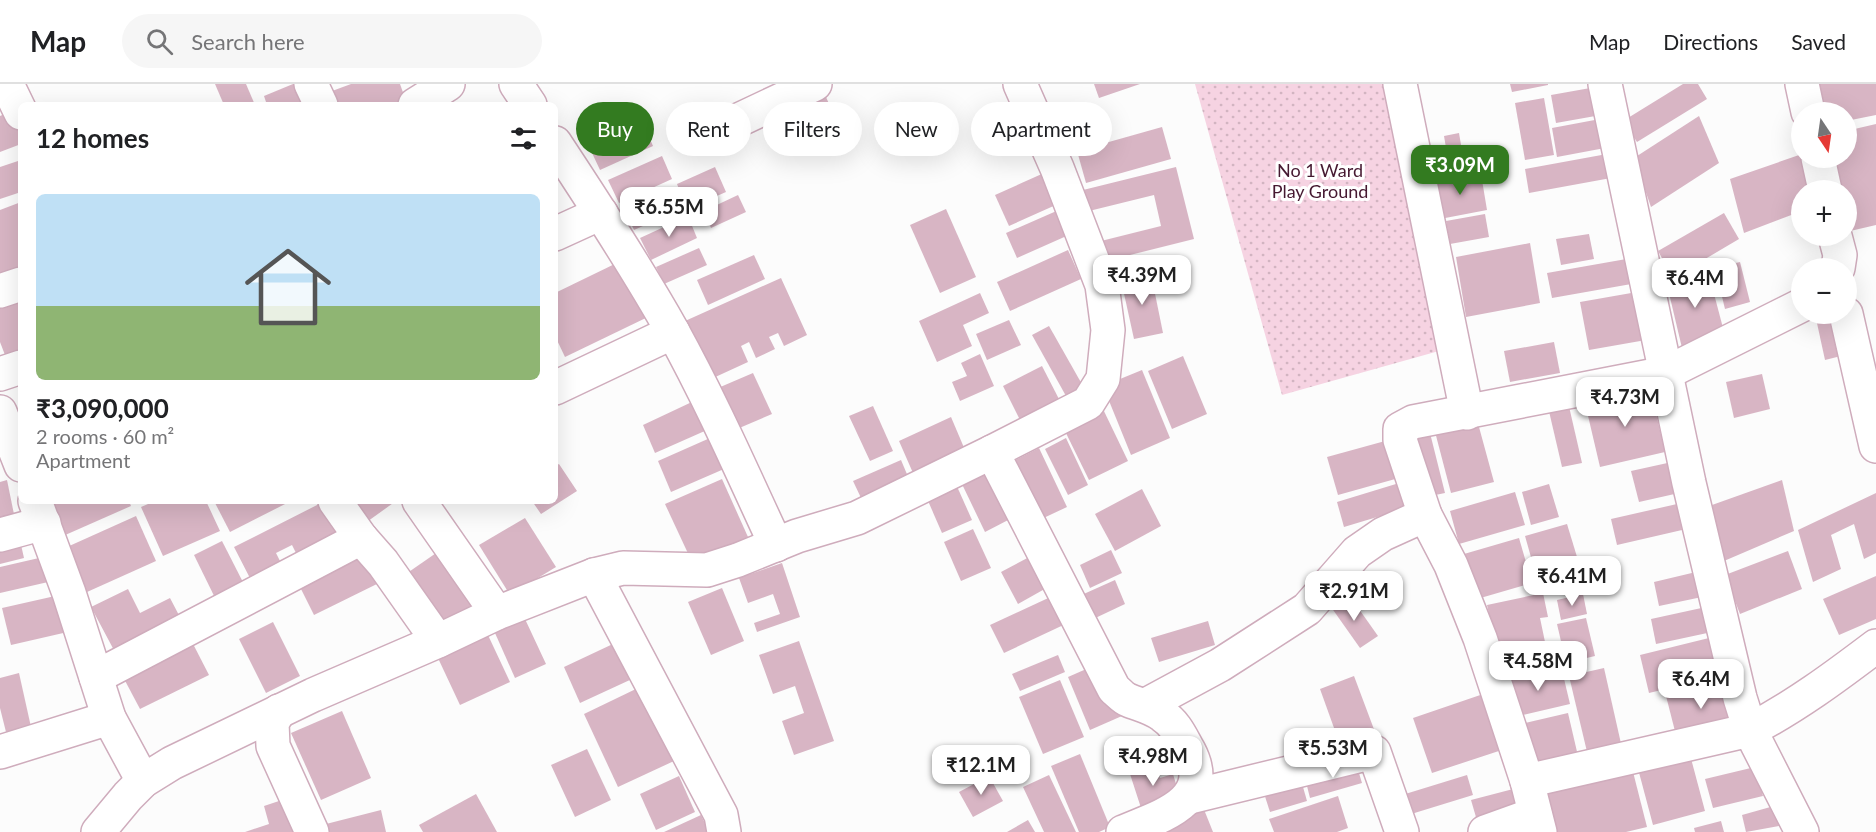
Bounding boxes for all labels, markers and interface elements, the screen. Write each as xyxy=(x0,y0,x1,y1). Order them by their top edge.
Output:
search box xyxy=(122,14,542,68)
text: Map xyxy=(30,24,86,58)
icon: search xyxy=(143,25,176,58)
text: Search here xyxy=(191,28,305,55)
text: Map xyxy=(1589,29,1630,54)
text: Directions xyxy=(1663,29,1758,54)
text: Saved xyxy=(1791,29,1846,54)
chip: Buy xyxy=(576,102,654,156)
chip: Rent xyxy=(666,102,751,156)
chip: Filters xyxy=(763,102,862,156)
chip: New xyxy=(874,102,959,156)
chip: Apartment xyxy=(971,102,1112,156)
north arrow xyxy=(1791,102,1857,168)
map controls xyxy=(1791,102,1857,324)
text: 12 homes xyxy=(36,122,149,154)
icon: filters xyxy=(507,122,540,155)
pin: ₹3.09M xyxy=(1411,145,1509,196)
text: ₹3.09M xyxy=(1425,152,1495,176)
park label: No 1 Ward Play Ground xyxy=(1272,159,1368,202)
button: + xyxy=(1791,180,1857,246)
pin: ₹6.55M xyxy=(620,187,718,238)
text: ₹6.55M xyxy=(634,194,704,218)
icon: home xyxy=(234,233,342,341)
pin: ₹4.39M xyxy=(1093,255,1191,306)
pin: ₹6.4M xyxy=(1653,258,1737,309)
button: − xyxy=(1791,258,1857,324)
text: ₹4.39M xyxy=(1107,262,1177,286)
text: ₹6.4M xyxy=(1666,265,1724,289)
pin: ₹4.73M xyxy=(1576,377,1674,428)
text: ₹4.73M xyxy=(1590,384,1660,408)
text: ₹3,090,000 xyxy=(36,392,169,424)
text: 2 rooms · 60 m² xyxy=(36,424,174,448)
text: Apartment xyxy=(36,448,130,472)
pin: ₹6.41M xyxy=(1523,556,1621,607)
text: ₹6.41M xyxy=(1537,563,1607,587)
pin: ₹2.91M xyxy=(1305,571,1403,622)
text: ₹2.91M xyxy=(1319,578,1389,602)
pin: ₹4.58M xyxy=(1489,641,1587,692)
text: ₹4.58M xyxy=(1503,648,1573,672)
pin: ₹6.4M xyxy=(1659,659,1743,710)
text: ₹6.4M xyxy=(1672,666,1730,690)
pin: ₹5.53M xyxy=(1284,728,1382,779)
text: ₹5.53M xyxy=(1298,735,1368,759)
pin: ₹4.98M xyxy=(1104,736,1202,787)
text: ₹4.98M xyxy=(1118,743,1188,767)
pin: ₹12.1M xyxy=(932,745,1030,796)
text: ₹12.1M xyxy=(946,752,1016,776)

